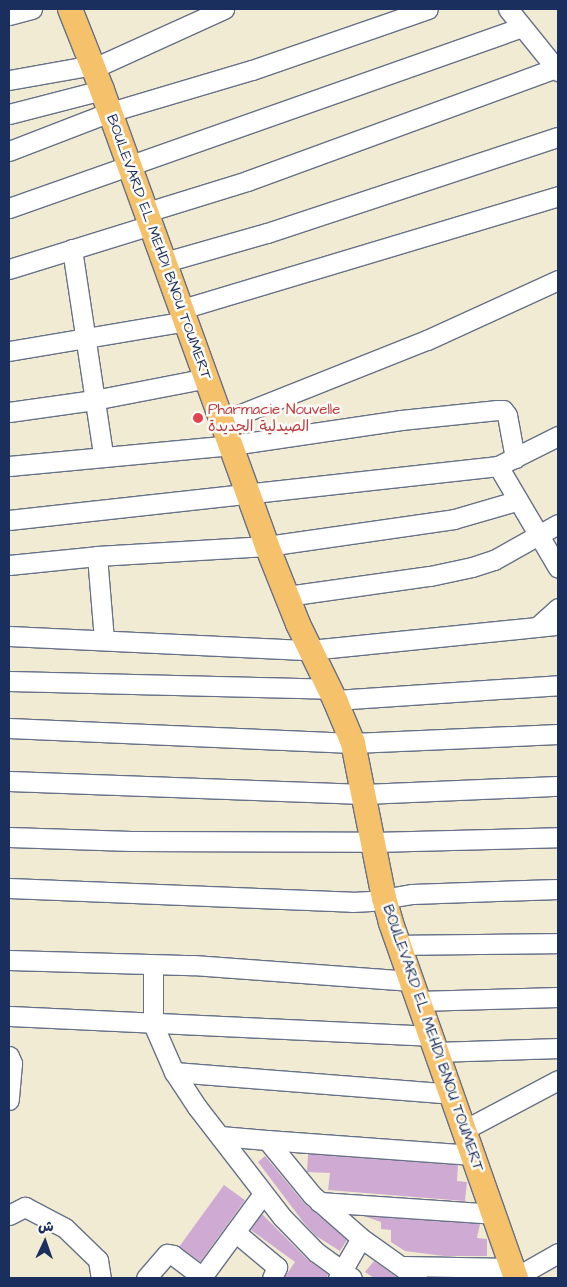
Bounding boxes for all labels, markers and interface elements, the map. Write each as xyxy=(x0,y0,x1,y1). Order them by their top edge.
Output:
street label: BOULEVARD EL MEHDI BNOU TOUMERT xyxy=(102,112,216,382)
place label: Pharmacie Nouvelle الصيدلية الجديدة xyxy=(208,400,340,435)
marker: Pharmacie Nouvelle الصيدلية الجديدة xyxy=(192,412,204,424)
street label: BOULEVARD EL MEHDI BNOU TOUMERT xyxy=(379,902,487,1174)
north arrow xyxy=(20,1217,70,1267)
text: ش xyxy=(38,1217,54,1237)

